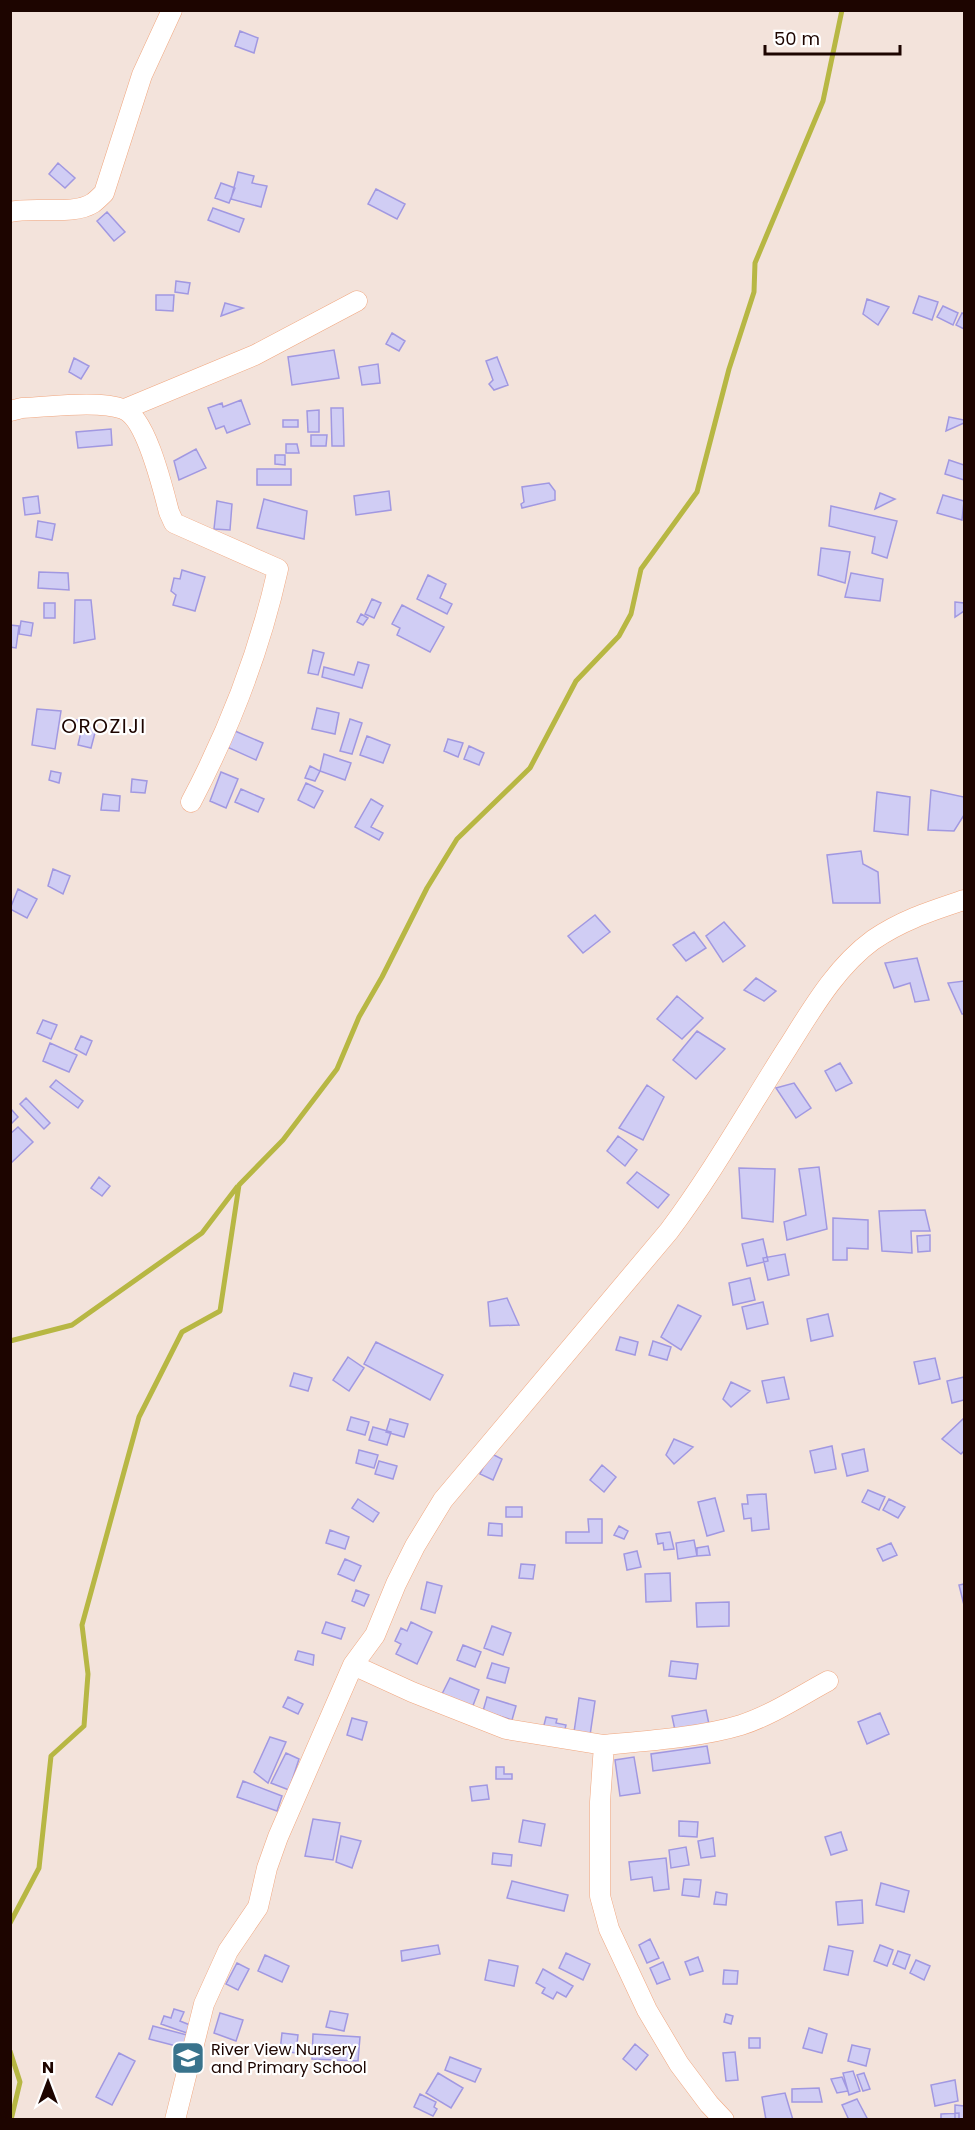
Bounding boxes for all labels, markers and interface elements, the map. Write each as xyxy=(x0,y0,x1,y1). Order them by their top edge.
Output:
scale bar xyxy=(765,18,900,56)
text: 50 m xyxy=(774,26,820,51)
district label: OROZIJI xyxy=(61,712,147,740)
place label: River View Nursery and Primary School xyxy=(211,2038,367,2079)
school or university icon: River View Nursery and Primary School xyxy=(170,2040,206,2076)
north arrow xyxy=(18,2052,78,2112)
text: N xyxy=(42,2056,54,2079)

